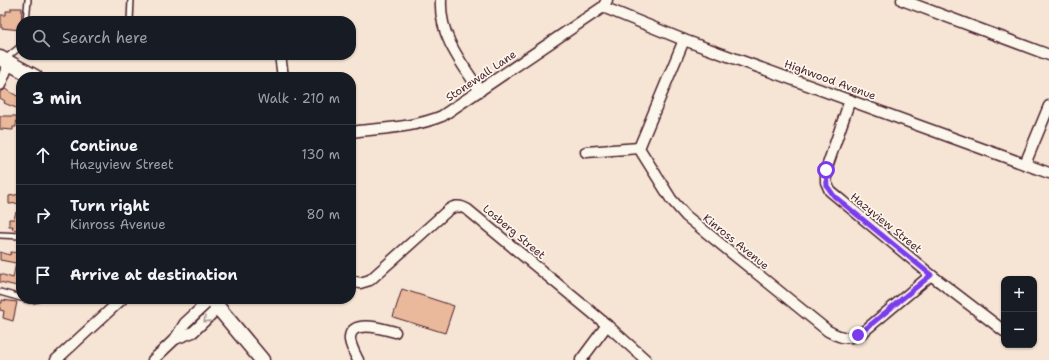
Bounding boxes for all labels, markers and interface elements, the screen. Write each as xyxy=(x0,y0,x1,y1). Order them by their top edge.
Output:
search box xyxy=(16,16,356,60)
icon: search xyxy=(30,27,52,49)
text: Search here xyxy=(62,28,148,48)
street label: Stonewall Lane xyxy=(443,47,519,105)
street label: Highwood Avenue xyxy=(782,56,878,104)
text: 3 min xyxy=(32,87,82,109)
text: Walk · 210 m xyxy=(258,90,340,107)
text: Continue xyxy=(70,136,138,156)
icon: ahead xyxy=(32,144,54,166)
text: 130 m xyxy=(302,146,340,163)
text: Hazyview Street xyxy=(70,156,174,173)
route start xyxy=(817,161,835,179)
street label: Hazyview Street xyxy=(847,190,925,257)
text: Turn right xyxy=(70,196,150,216)
street label: Losberg Street xyxy=(479,201,549,263)
icon: right xyxy=(32,204,54,226)
text: 80 m xyxy=(306,206,340,223)
street label: Kinross Avenue xyxy=(700,211,772,273)
text: Kinross Avenue xyxy=(70,216,166,233)
icon: arrive xyxy=(32,264,54,286)
text: Arrive at destination xyxy=(70,265,238,285)
map controls xyxy=(1001,276,1037,348)
button: + xyxy=(1001,276,1037,312)
button: − xyxy=(1001,312,1037,348)
one-way arrow xyxy=(203,315,211,323)
route end xyxy=(849,326,867,344)

